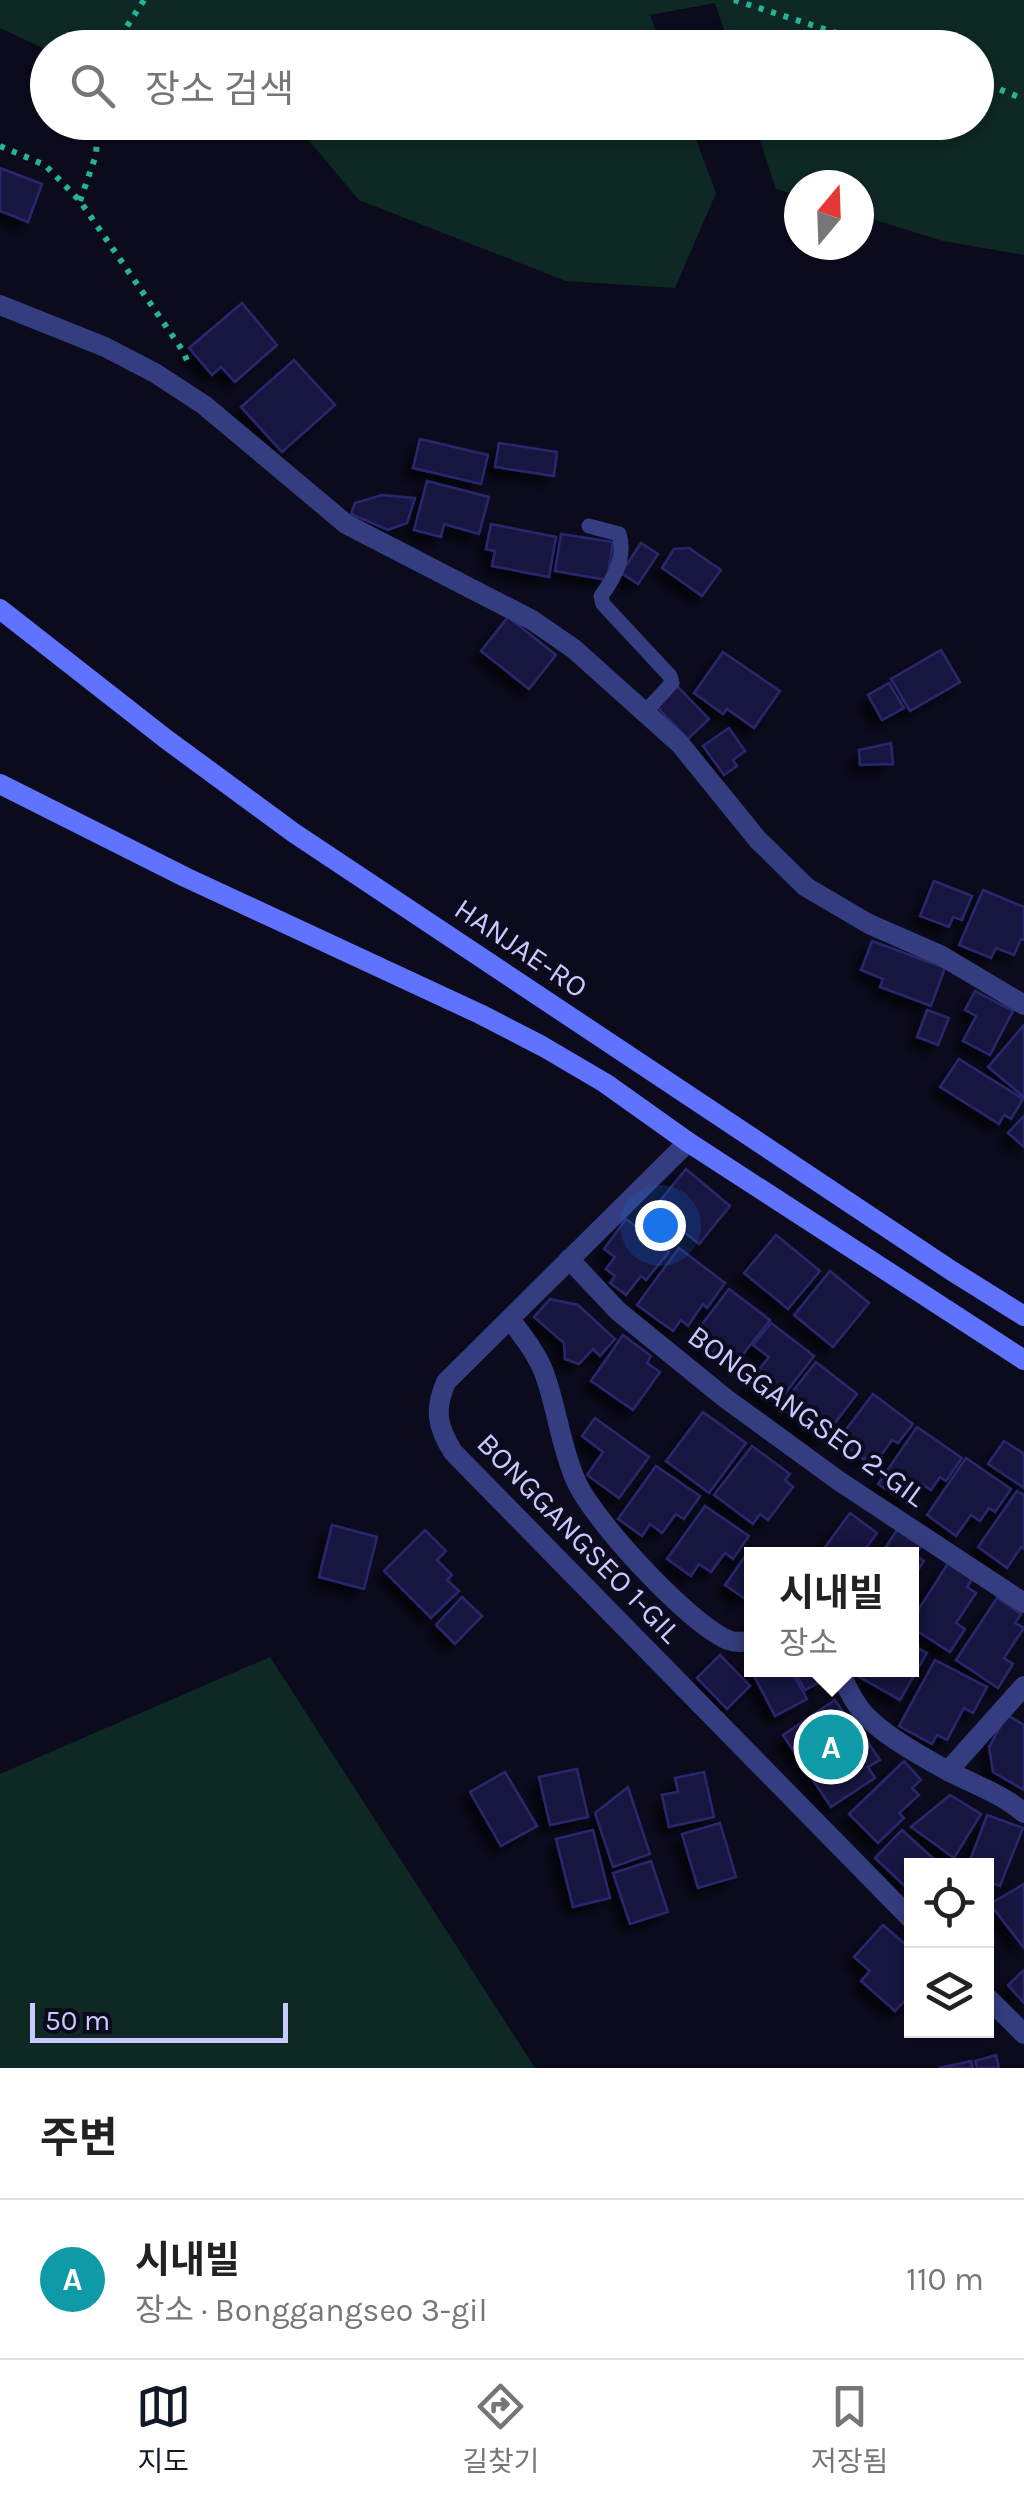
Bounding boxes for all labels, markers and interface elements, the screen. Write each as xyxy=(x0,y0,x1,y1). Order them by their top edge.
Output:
search box xyxy=(30,30,994,140)
icon: search xyxy=(65,58,120,113)
text: 장소 검색 xyxy=(145,67,294,112)
north arrow xyxy=(784,170,874,260)
street label: HANJAE-RO xyxy=(448,891,594,1005)
your location xyxy=(635,1200,686,1251)
street label: BONGGANGSEO 2-GIL xyxy=(681,1318,933,1514)
street label: BONGGANGSEO 1-GIL xyxy=(470,1426,688,1650)
popup xyxy=(744,1547,919,1677)
text: 시내빌 xyxy=(779,1571,884,1616)
text: 장소 xyxy=(779,1625,838,1662)
pin: A xyxy=(798,1710,864,1784)
map controls xyxy=(904,1858,994,2038)
button: locate xyxy=(904,1858,994,1948)
button: layers xyxy=(904,1948,994,2038)
scale bar xyxy=(30,1998,288,2042)
text: 50 m xyxy=(45,2004,110,2037)
text: 주변 xyxy=(40,2113,117,2163)
text: 시내빌 xyxy=(135,2238,240,2283)
text: A xyxy=(62,2261,83,2298)
text: 110 m xyxy=(906,2261,984,2298)
text: 장소 · Bonggangseo 3-gil xyxy=(135,2292,488,2329)
tab: 지도 xyxy=(136,2379,191,2479)
tab: 길찾기 xyxy=(462,2379,539,2479)
tab: 저장됨 xyxy=(811,2379,888,2479)

